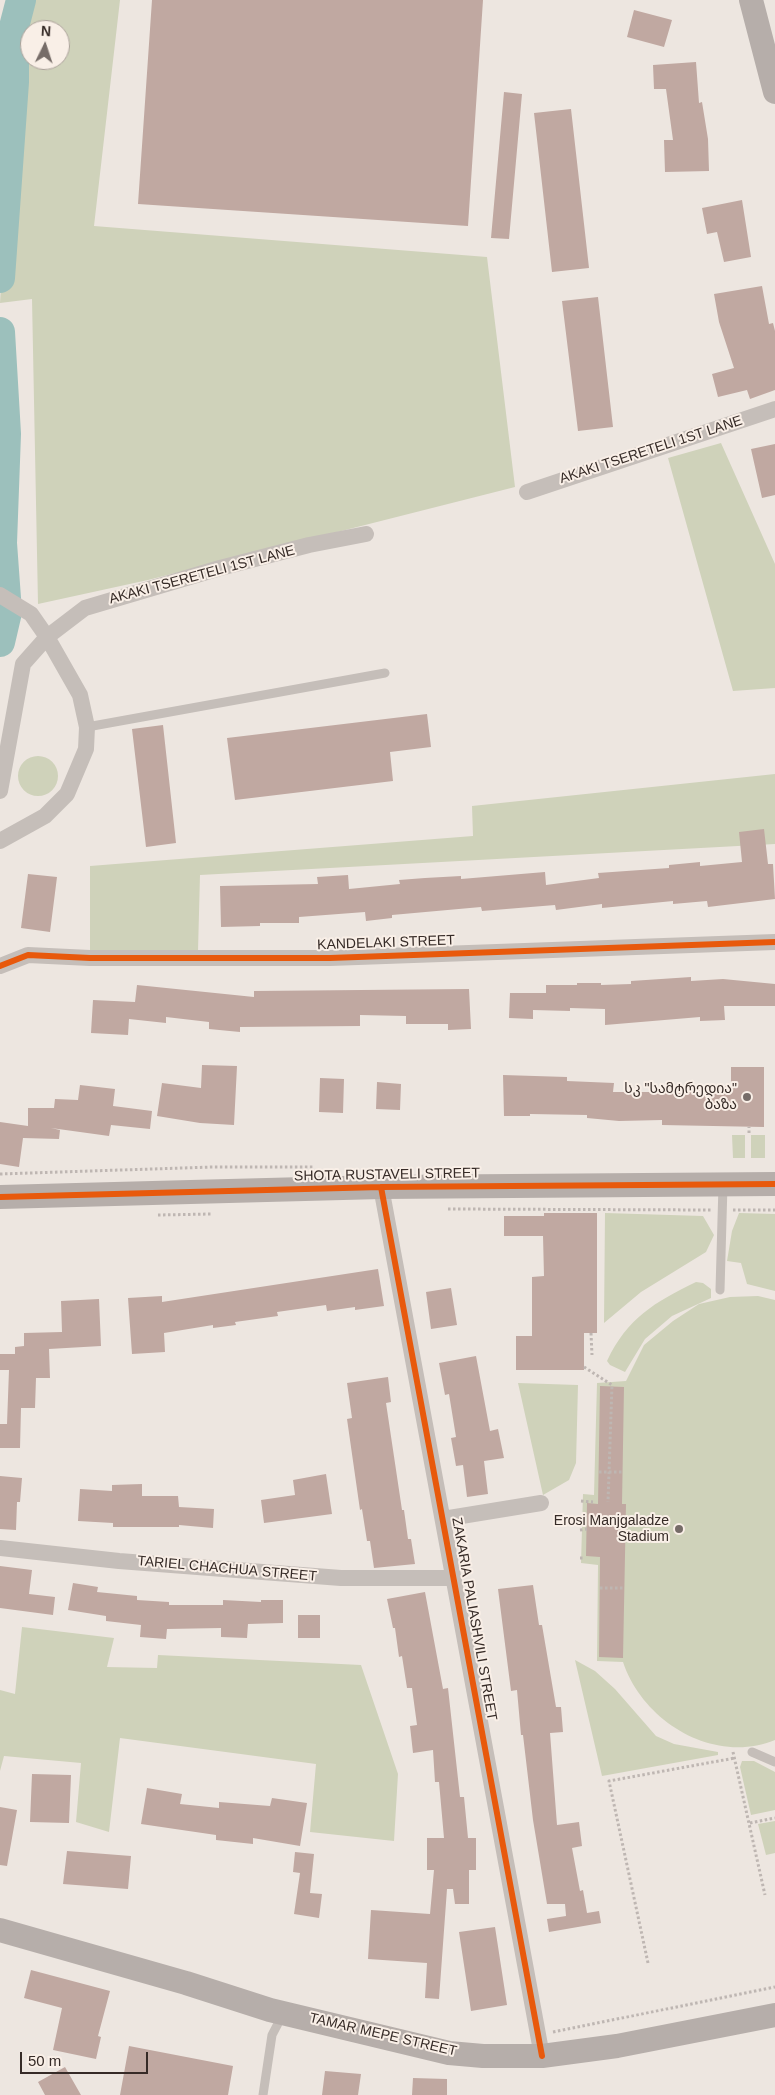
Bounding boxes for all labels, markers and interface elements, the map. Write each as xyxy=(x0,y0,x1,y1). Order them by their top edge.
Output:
north arrow xyxy=(20,20,70,70)
text: N xyxy=(40,23,52,39)
street label: AKAKI TSERETELI 1ST LANE xyxy=(557,412,745,488)
street label: AKAKI TSERETELI 1ST LANE xyxy=(107,542,297,608)
street label: KANDELAKI STREET xyxy=(317,932,455,954)
place label: სკ "სამტრედია" ბაზა xyxy=(624,1081,737,1114)
marker: სკ "სამტრედია" ბაზა xyxy=(741,1091,753,1103)
street label: SHOTA RUSTAVELI STREET xyxy=(294,1165,480,1185)
place label: Erosi Manjgaladze Stadium xyxy=(554,1513,669,1545)
street label: ZAKARIA PALIASHVILI STREET xyxy=(448,1516,500,1722)
marker: Erosi Manjgaladze Stadium xyxy=(673,1523,685,1535)
street label: TARIEL CHACHUA STREET xyxy=(137,1553,317,1585)
street label: TAMAR MEPE STREET xyxy=(308,2010,458,2060)
scale bar xyxy=(22,2042,150,2074)
text: 50 m xyxy=(28,2052,61,2069)

